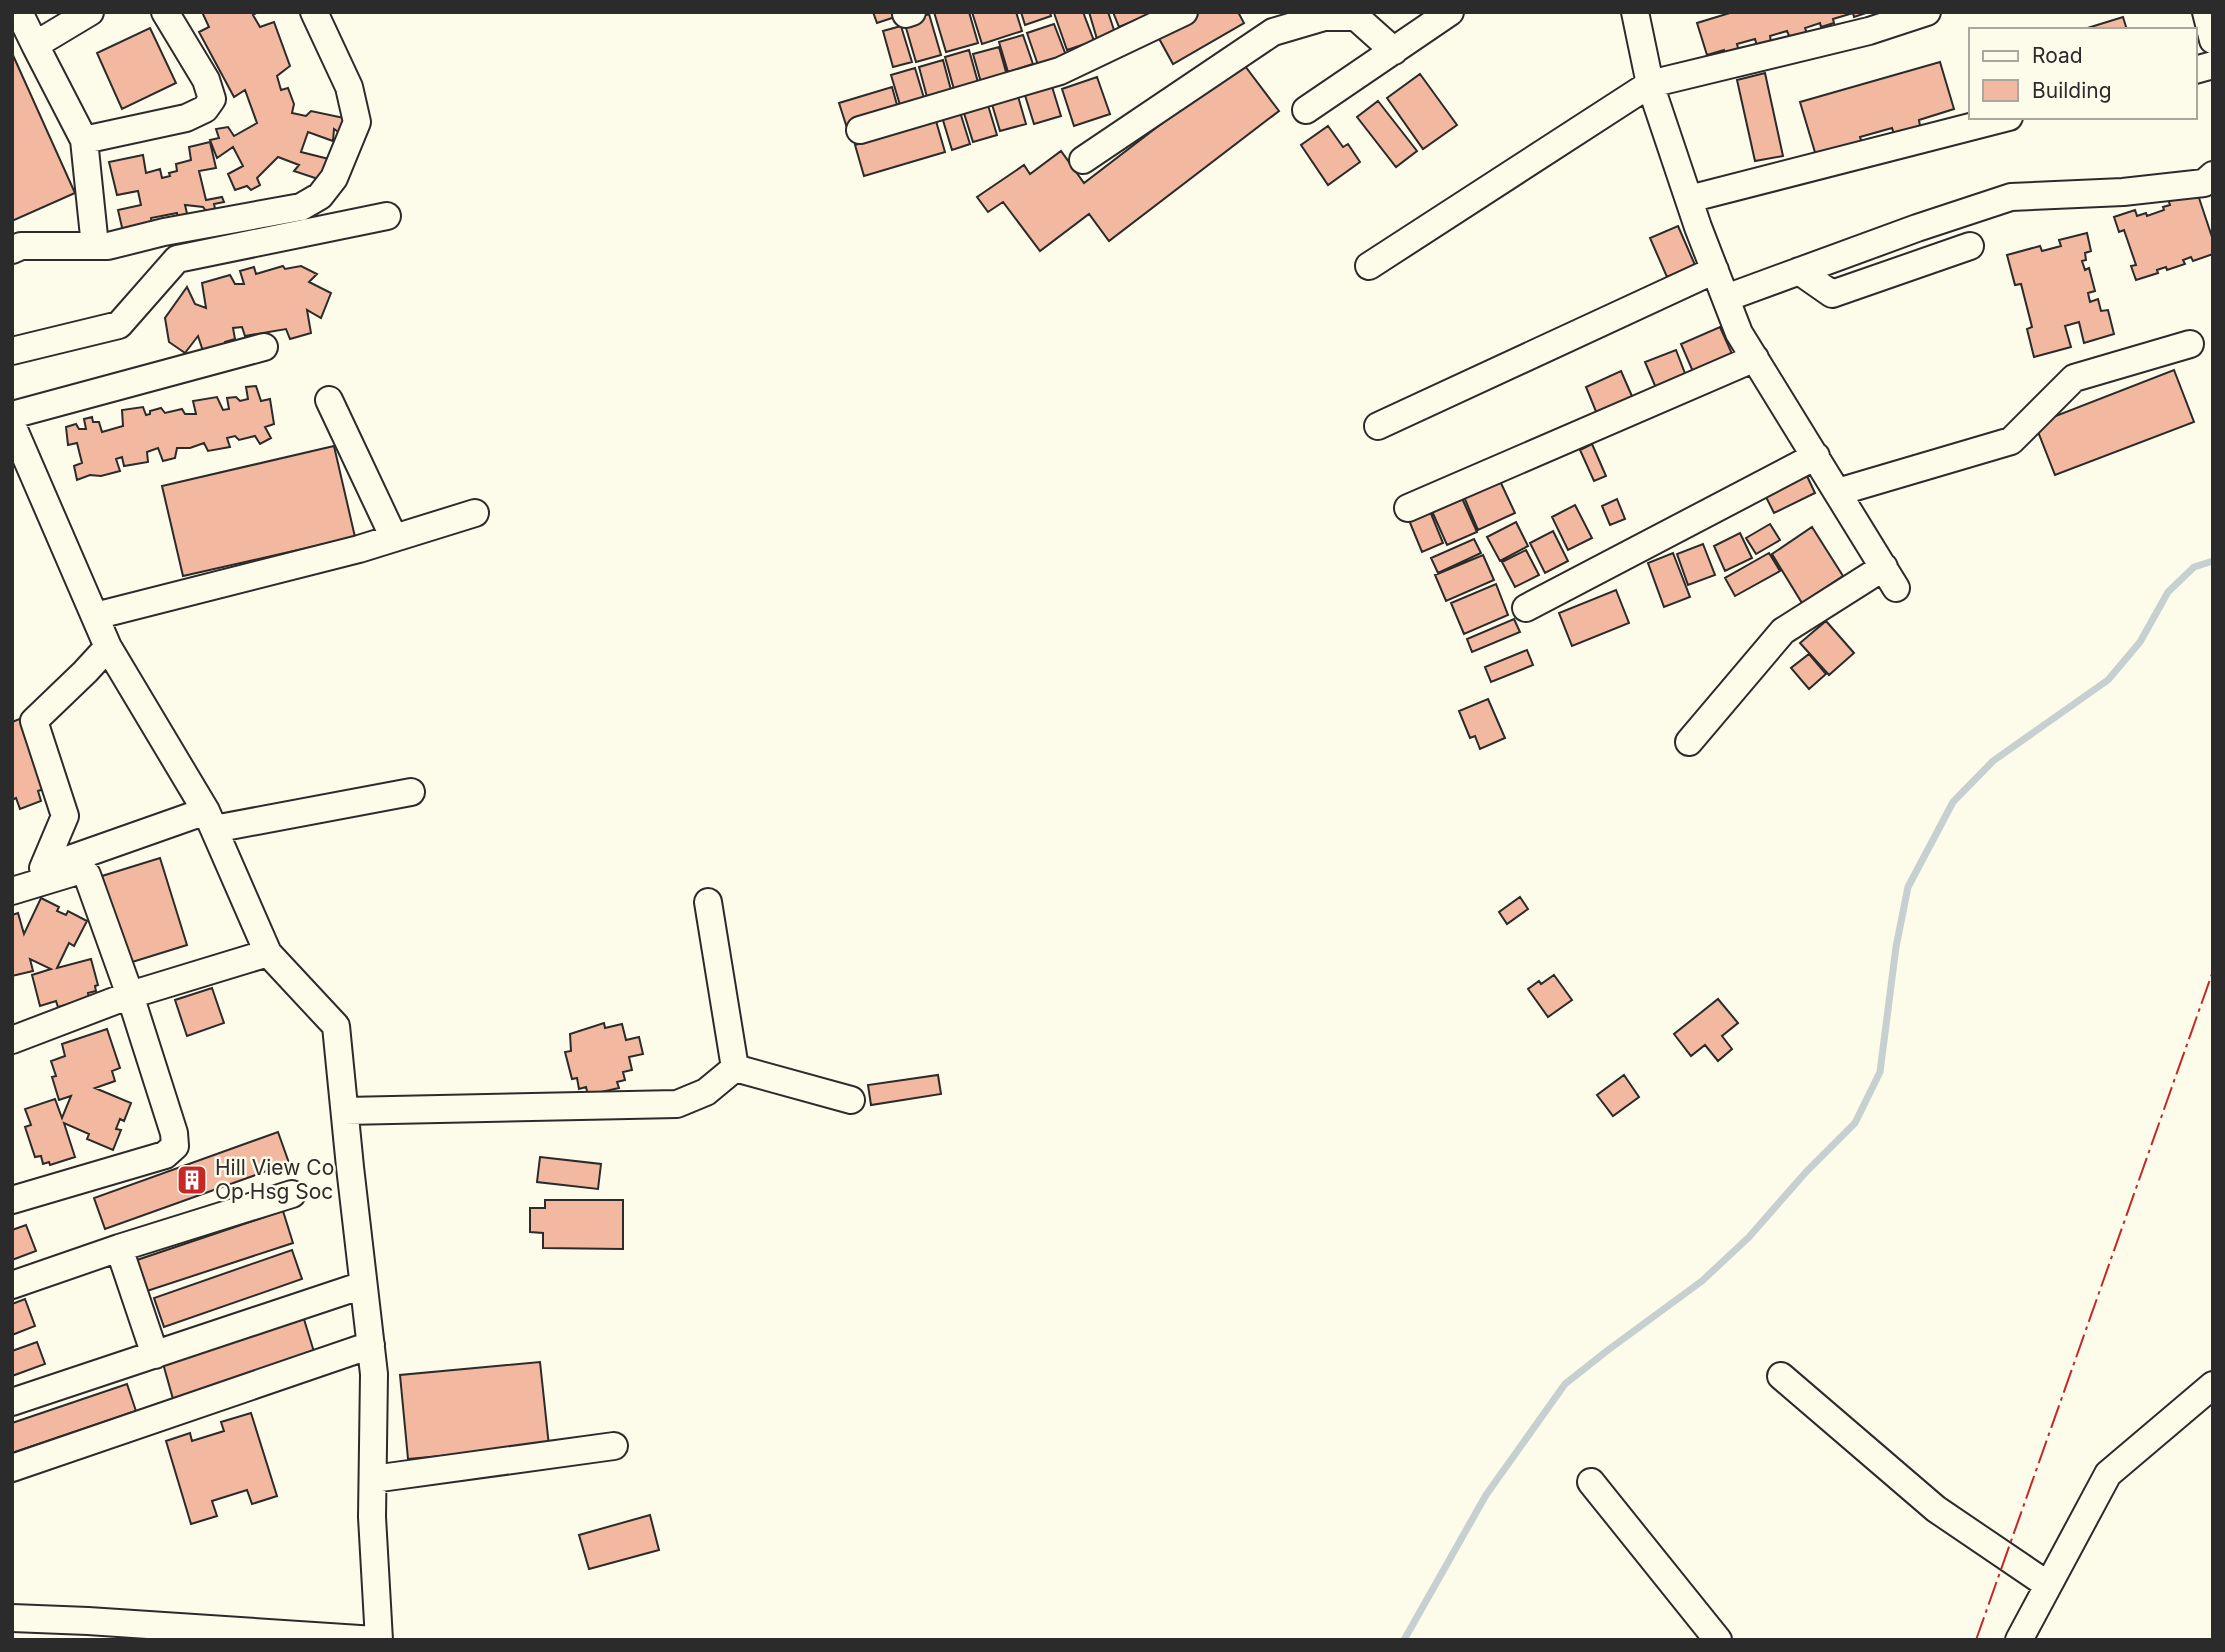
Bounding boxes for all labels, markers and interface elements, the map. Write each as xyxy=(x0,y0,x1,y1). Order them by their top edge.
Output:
legend xyxy=(1969,28,2197,119)
text: Road xyxy=(2032,43,2083,68)
text: Building xyxy=(2032,78,2112,103)
place label: Hill View Co Op Hsg Soc xyxy=(215,1155,334,1204)
building icon: Hill View Co Op Hsg Soc xyxy=(175,1163,209,1197)

